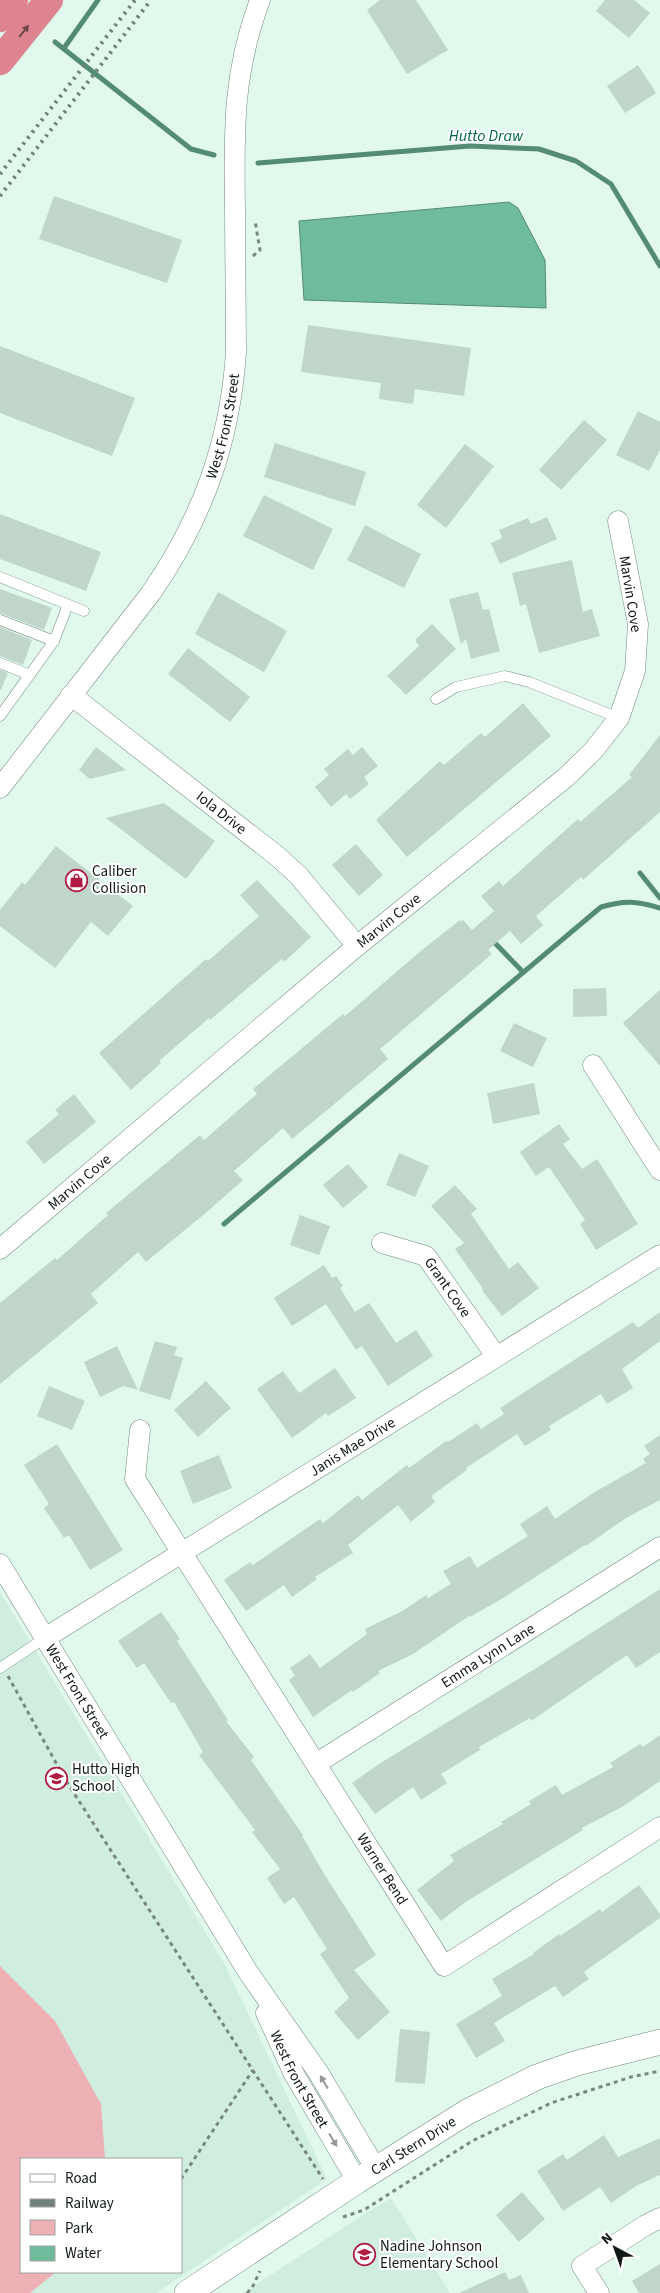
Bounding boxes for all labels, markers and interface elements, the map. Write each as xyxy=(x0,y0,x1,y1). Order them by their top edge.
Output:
one-way arrow xyxy=(19,24,30,37)
water label: Hutto Draw xyxy=(449,125,524,147)
street label: West Front Street xyxy=(201,373,245,482)
street label: Marvin Cove xyxy=(614,554,646,634)
street label: Iola Drive xyxy=(192,786,251,839)
place label: Caliber Collision xyxy=(92,861,146,899)
shop icon: Caliber Collision xyxy=(64,868,88,892)
street label: Marvin Cove xyxy=(352,888,425,953)
street label: Marvin Cove xyxy=(43,1149,115,1215)
street label: Grant Cove xyxy=(419,1253,476,1322)
street label: Janis Mae Drive xyxy=(305,1412,399,1481)
street label: Emma Lynn Lane xyxy=(437,1618,539,1693)
street label: West Front Street xyxy=(40,1640,114,1743)
place label: Hutto High School xyxy=(72,1759,140,1797)
school or university icon: Hutto High School xyxy=(44,1766,68,1790)
street label: Warner Bend xyxy=(352,1829,413,1909)
street label: West Front Street xyxy=(265,2027,334,2132)
one-way arrow xyxy=(320,2075,329,2088)
street label: Carl Stern Drive xyxy=(367,2111,460,2180)
one-way arrow xyxy=(328,2134,337,2147)
legend xyxy=(20,2158,182,2273)
text: Road xyxy=(65,2168,97,2189)
text: Railway xyxy=(65,2193,114,2214)
text: Park xyxy=(65,2218,94,2239)
north arrow xyxy=(590,2223,640,2273)
text: N xyxy=(597,2228,617,2250)
place label: Nadine Johnson Elementary School xyxy=(380,2236,498,2274)
text: Water xyxy=(65,2243,102,2264)
school or university icon: Nadine Johnson Elementary School xyxy=(352,2243,376,2267)

